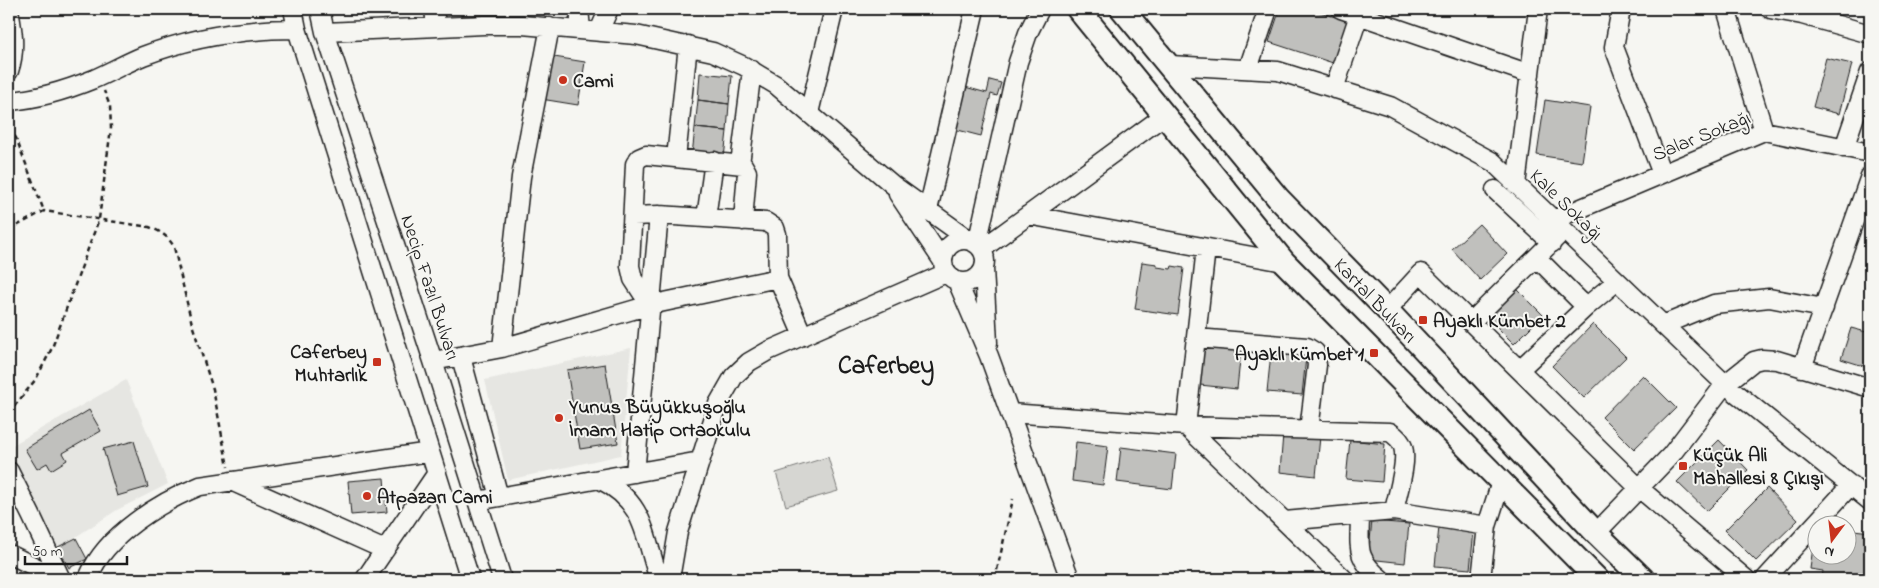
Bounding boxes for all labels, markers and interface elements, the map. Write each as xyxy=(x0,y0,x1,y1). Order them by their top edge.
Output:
place label: Cami xyxy=(573,68,614,97)
marker: Cami xyxy=(557,74,569,86)
street label: Salar Sokağı xyxy=(1648,104,1756,171)
street label: Kale Sokağı xyxy=(1521,163,1609,249)
street label: Necip Fazıl Bulvarı xyxy=(391,211,466,364)
street label: Kartal Bulvarı xyxy=(1326,252,1423,351)
place label: Ayaklı Kümbet 2 xyxy=(1433,308,1566,338)
marker: Ayaklı Kümbet 2 xyxy=(1417,314,1429,326)
place label: Caferbey Muhtarlık xyxy=(290,339,368,391)
place label: Ayaklı Kümbet 1 xyxy=(1235,341,1365,371)
marker: Ayaklı Kümbet 1 xyxy=(1368,347,1380,359)
district label: Caferbey xyxy=(838,349,934,386)
marker: Caferbey Muhtarlık xyxy=(371,356,383,368)
place label: Yunus Büyükkuşoğlu İmam Hatip Ortaokulu xyxy=(568,394,751,446)
marker: Yunus Büyükkuşoğlu İmam Hatip Ortaokulu xyxy=(553,412,565,424)
place label: Küçük Ali Mahallesi 8 Çıkışı xyxy=(1693,442,1824,494)
marker: Küçük Ali Mahallesi 8 Çıkışı xyxy=(1677,460,1689,472)
place label: Atpazarı Cami xyxy=(377,484,493,513)
marker: Atpazarı Cami xyxy=(361,490,373,502)
north arrow xyxy=(1806,516,1856,566)
scale bar xyxy=(25,533,128,565)
text: N xyxy=(1822,540,1836,562)
text: 50 m xyxy=(32,541,63,563)

